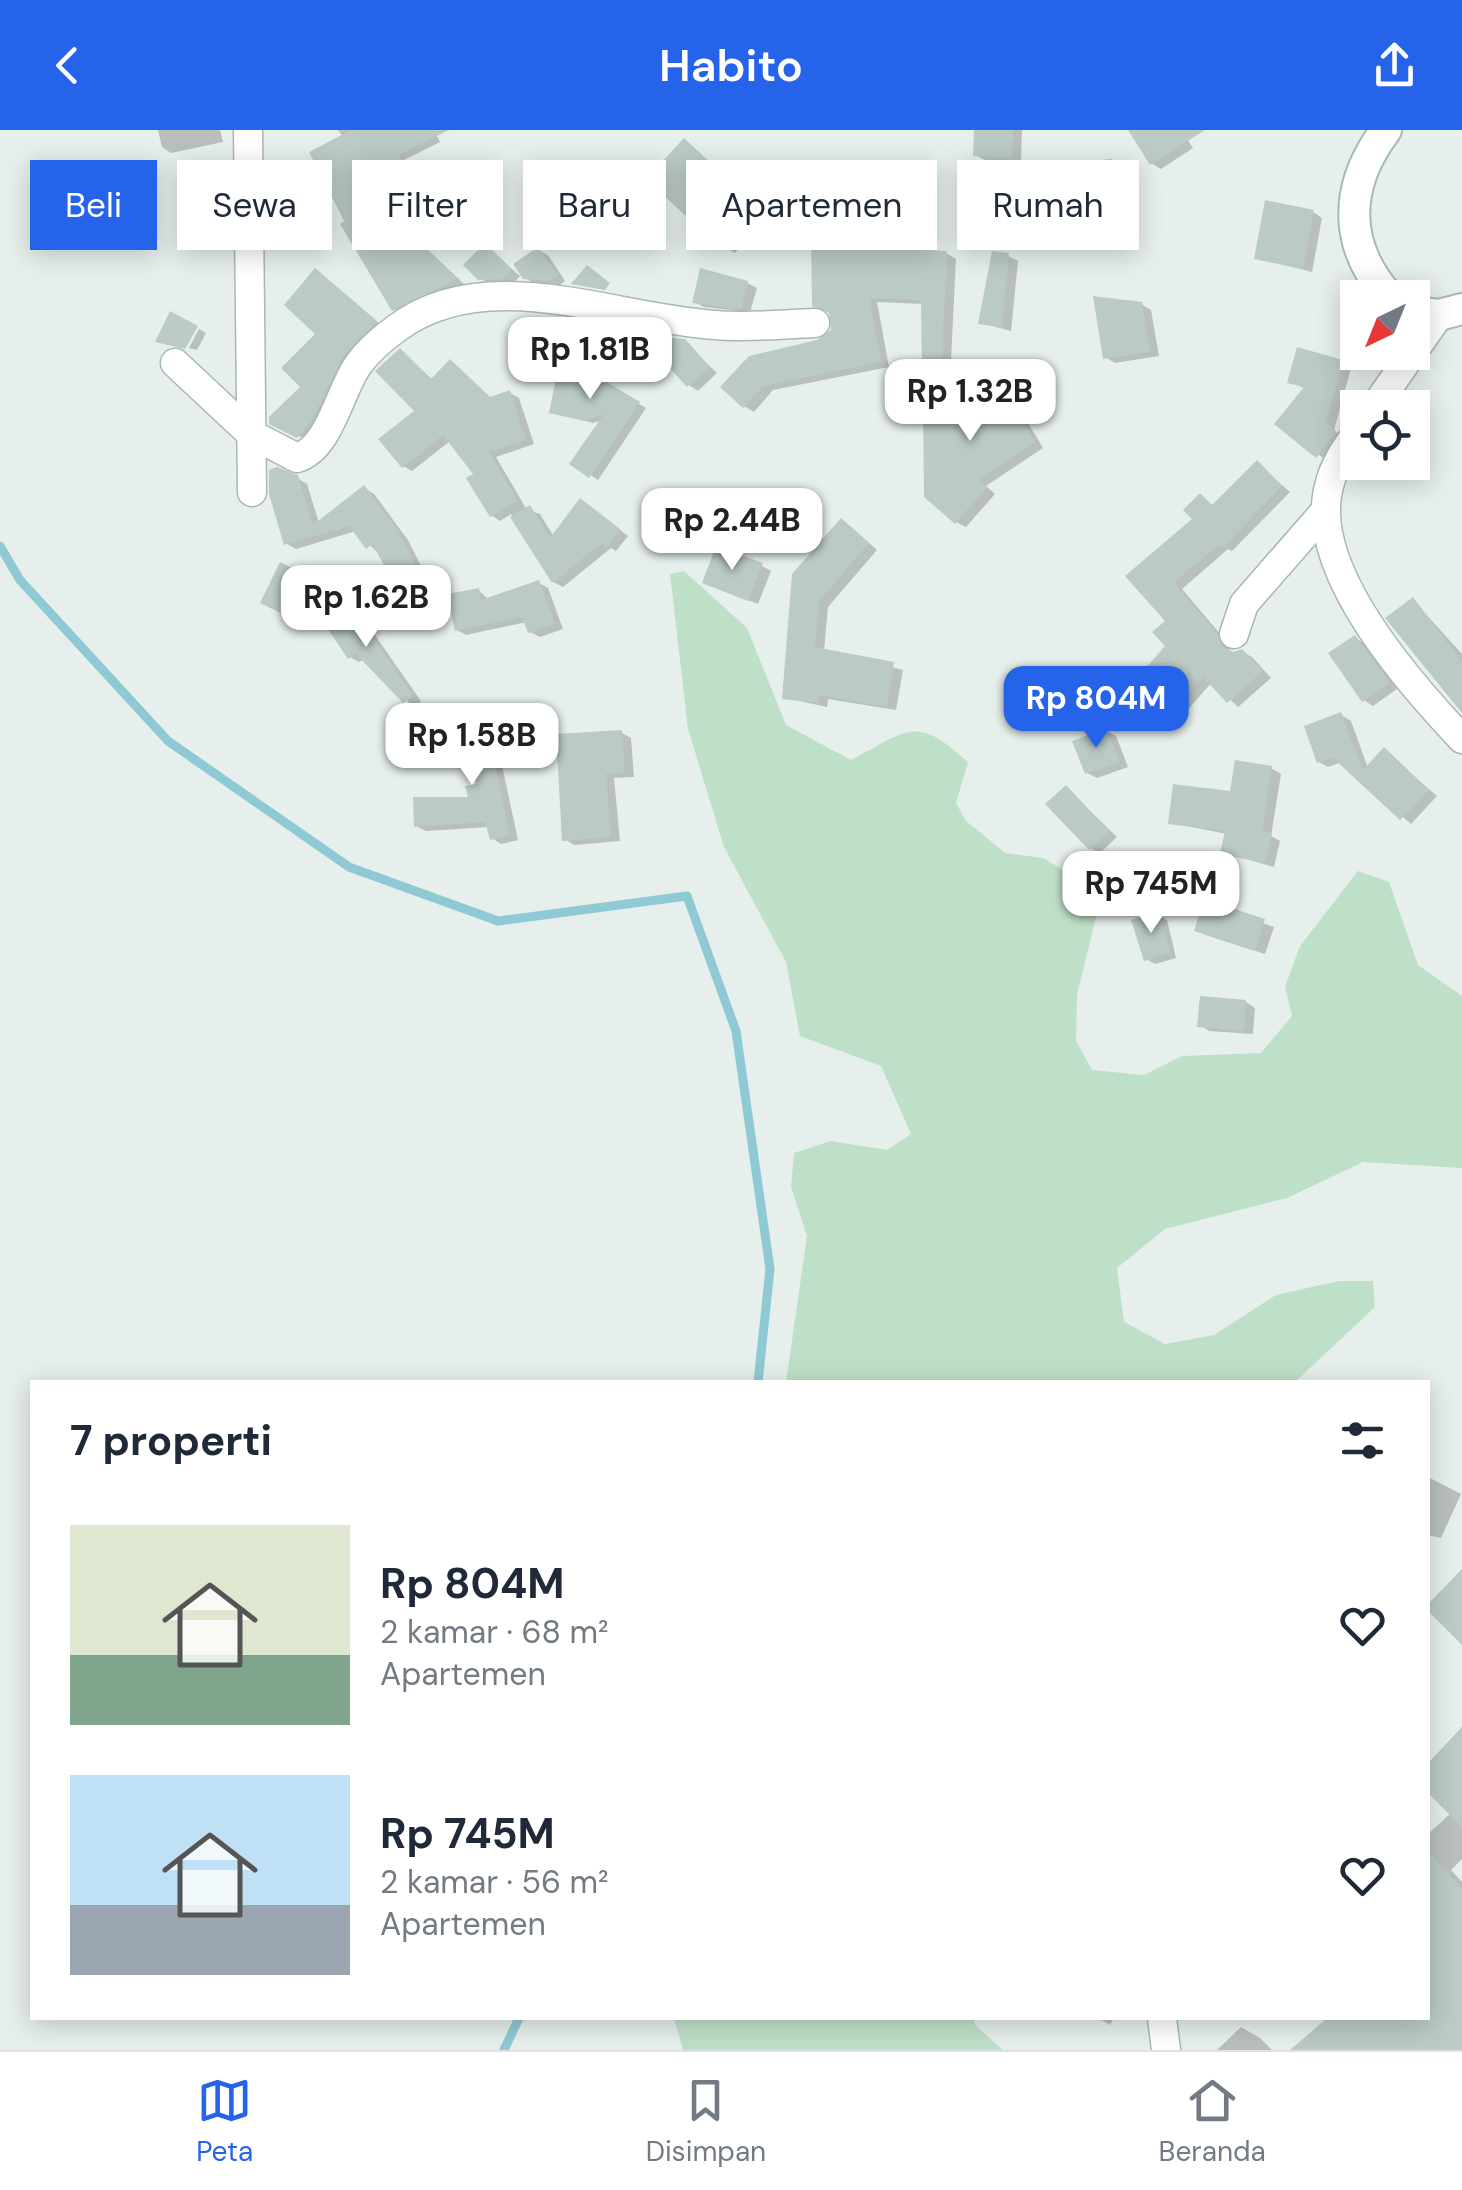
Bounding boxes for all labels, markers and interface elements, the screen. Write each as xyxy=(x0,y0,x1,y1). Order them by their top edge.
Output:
text: Habito xyxy=(659,36,803,95)
icon: back xyxy=(40,38,95,93)
icon: share xyxy=(1367,38,1422,93)
chip: Beli xyxy=(30,160,157,250)
chip: Sewa xyxy=(177,160,332,250)
chip: Filter xyxy=(352,160,503,250)
chip: Baru xyxy=(523,160,666,250)
chip: Apartemen xyxy=(686,160,937,250)
chip: Rumah xyxy=(957,160,1139,250)
north arrow xyxy=(1340,280,1430,370)
map controls xyxy=(1340,280,1430,480)
pin: Rp 1.81B xyxy=(487,317,693,402)
text: Rp 1.81B xyxy=(530,328,650,370)
pin: Rp 1.32B xyxy=(867,359,1073,444)
text: Rp 1.32B xyxy=(907,370,1033,412)
button: locate xyxy=(1340,390,1430,480)
pin: Rp 2.44B xyxy=(629,488,835,573)
text: Rp 2.44B xyxy=(663,499,801,541)
pin: Rp 1.62B xyxy=(263,565,469,650)
text: Rp 1.62B xyxy=(303,576,429,618)
pin: Rp 804M xyxy=(1004,666,1188,751)
text: Rp 804M xyxy=(1026,677,1166,719)
pin: Rp 1.58B xyxy=(369,703,575,788)
text: Rp 1.58B xyxy=(408,714,536,756)
pin: Rp 745M xyxy=(1059,851,1243,936)
text: Rp 745M xyxy=(1084,862,1218,904)
text: 7 properti xyxy=(70,1413,272,1468)
icon: filters xyxy=(1335,1413,1390,1468)
text: Rp 804M xyxy=(380,1556,565,1611)
icon: home xyxy=(150,1565,270,1685)
icon: heart xyxy=(1335,1598,1390,1653)
text: 2 kamar · 68 m² xyxy=(380,1611,609,1653)
text: Apartemen xyxy=(380,1653,546,1695)
text: Rp 745M xyxy=(380,1806,555,1861)
icon: home xyxy=(150,1815,270,1935)
icon: heart xyxy=(1335,1848,1390,1903)
text: 2 kamar · 56 m² xyxy=(380,1861,609,1903)
text: Apartemen xyxy=(380,1903,546,1945)
tab: Peta xyxy=(196,2073,253,2170)
tab: Disimpan xyxy=(646,2073,766,2170)
tab: Beranda xyxy=(1159,2073,1266,2170)

